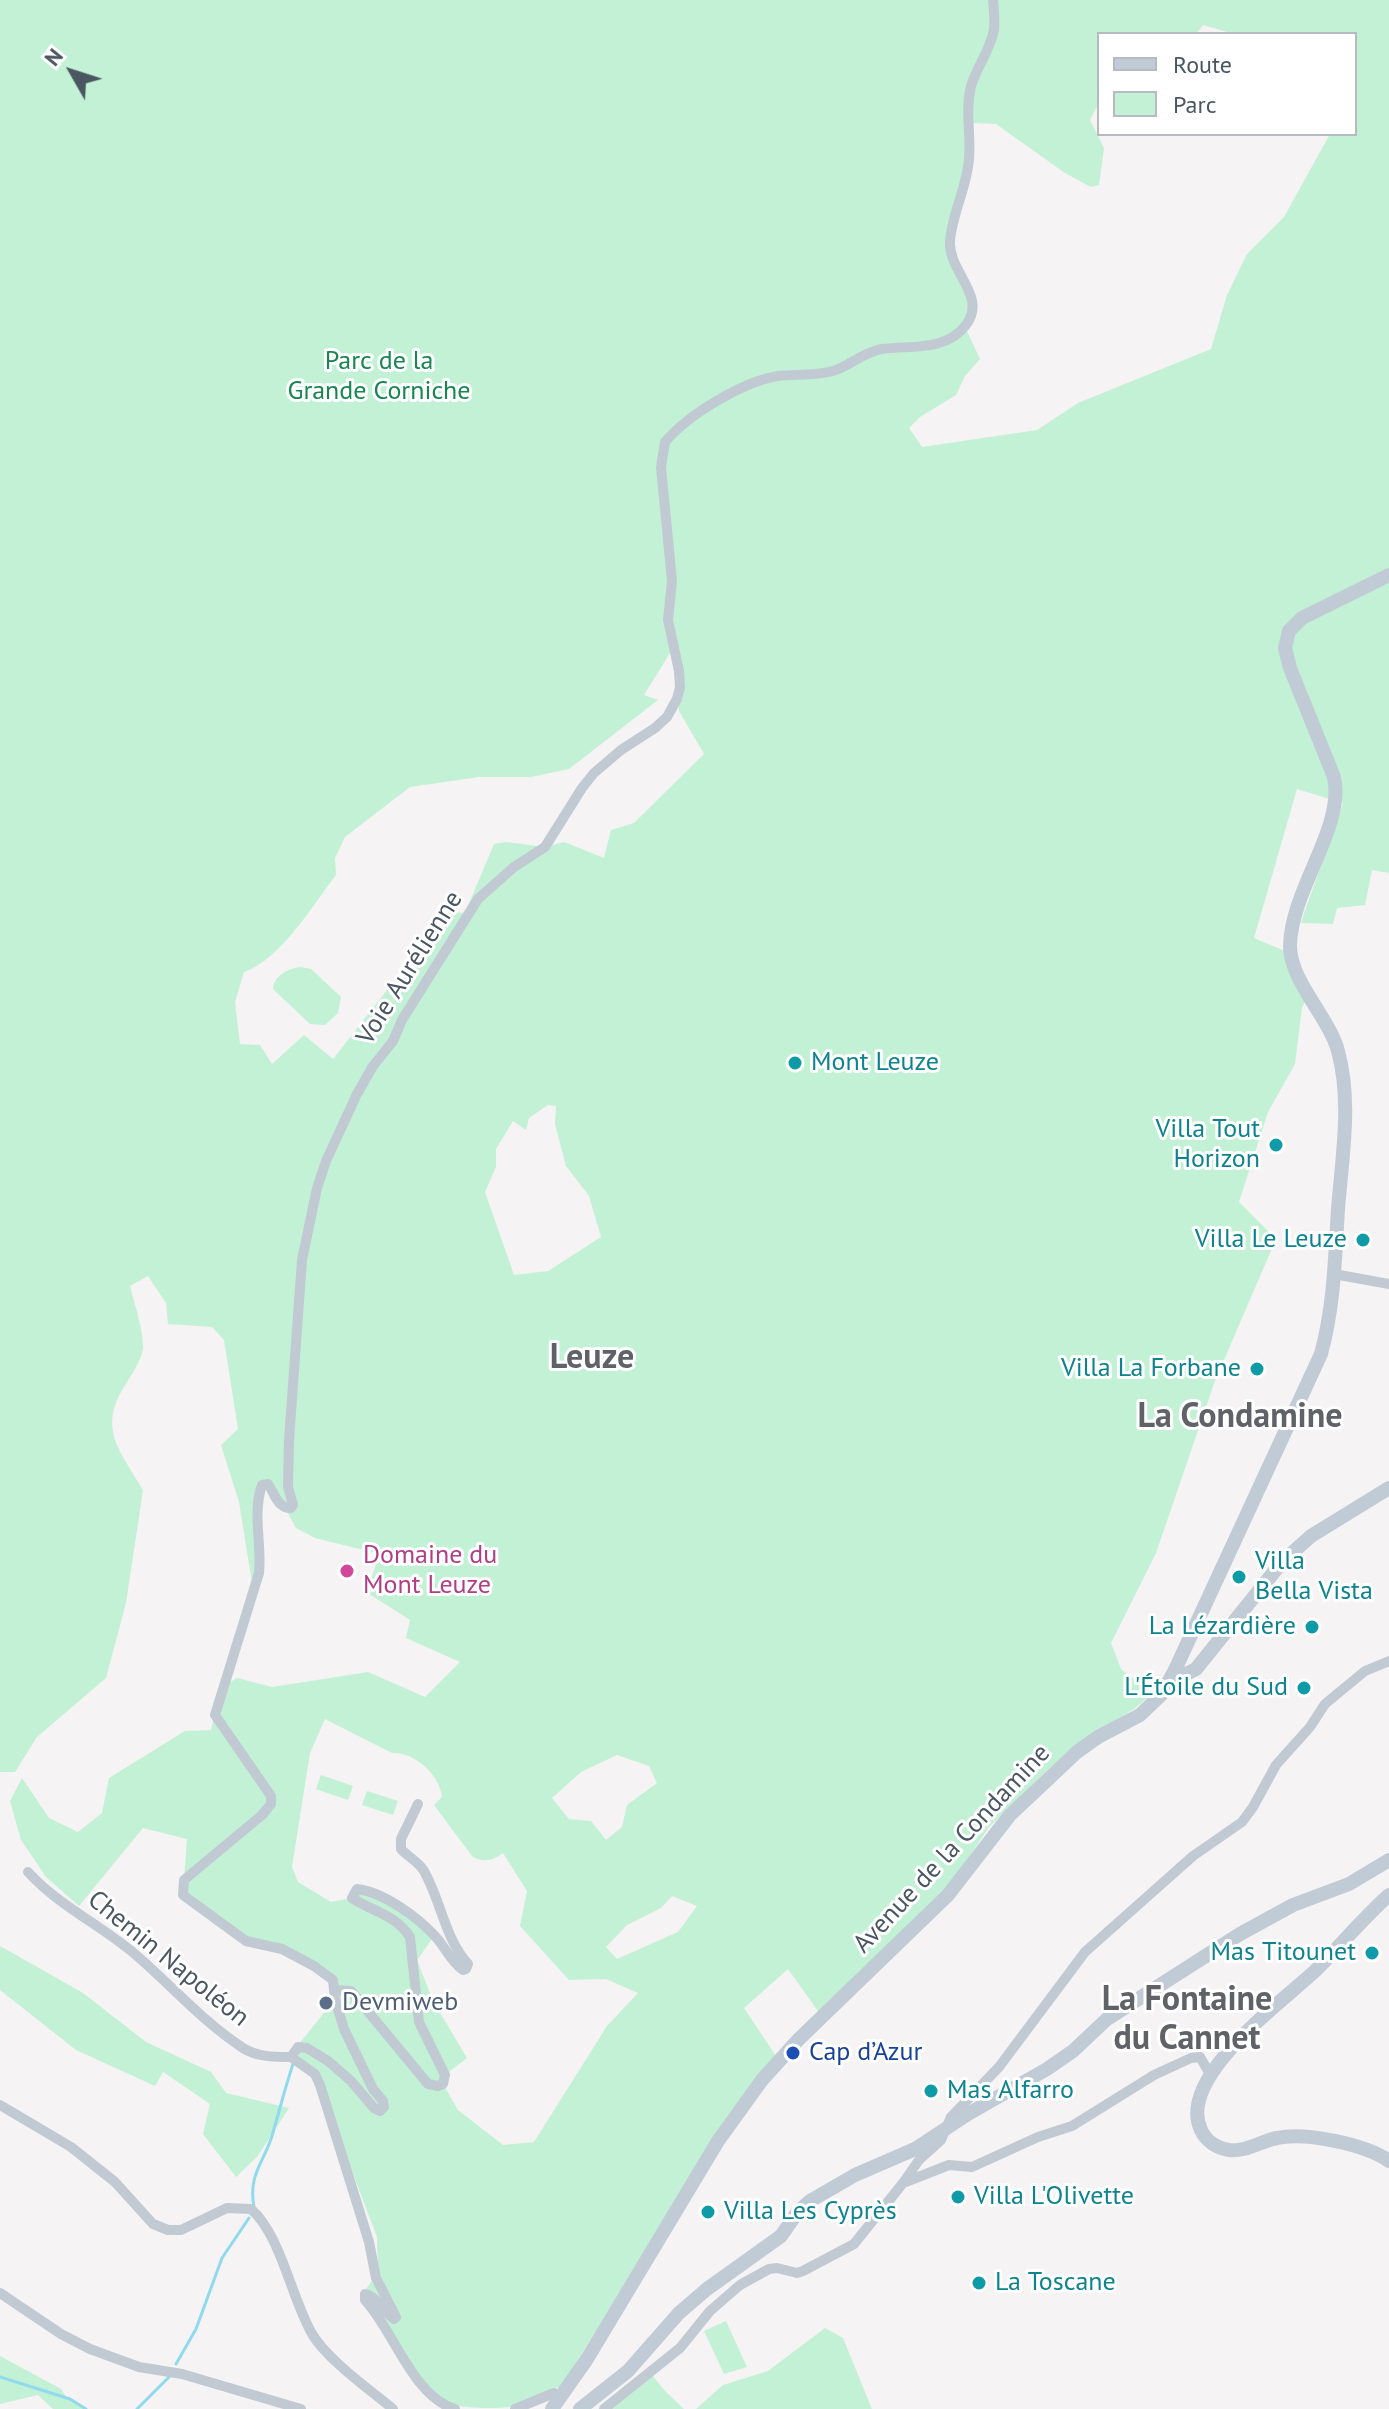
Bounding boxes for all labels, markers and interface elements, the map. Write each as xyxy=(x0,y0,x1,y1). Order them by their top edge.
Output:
north arrow xyxy=(32,32,112,112)
legend xyxy=(1097,32,1357,136)
text: N xyxy=(38,42,69,71)
text: Route xyxy=(1173,49,1232,80)
text: Parc xyxy=(1173,89,1216,120)
park label: Parc de la Grande Corniche xyxy=(287,346,471,408)
street label: Voie Aurélienne xyxy=(350,886,470,1050)
place label: Mont Leuze xyxy=(811,1047,939,1079)
marker: Mont Leuze xyxy=(786,1054,804,1072)
place label: Villa Tout Horizon xyxy=(1155,1114,1260,1176)
marker: Villa Tout Horizon xyxy=(1267,1136,1285,1154)
place label: Villa Le Leuze xyxy=(1195,1224,1347,1256)
marker: Villa Le Leuze xyxy=(1354,1231,1372,1249)
district label: Leuze xyxy=(550,1338,634,1378)
place label: Villa La Forbane xyxy=(1061,1353,1241,1385)
marker: Villa La Forbane xyxy=(1248,1360,1266,1378)
district label: La Condamine xyxy=(1137,1397,1343,1437)
place label: Domaine du Mont Leuze xyxy=(363,1540,497,1602)
place label: Villa Bella Vista xyxy=(1255,1546,1373,1608)
marker: Domaine du Mont Leuze xyxy=(338,1562,356,1580)
marker: Villa Bella Vista xyxy=(1230,1568,1248,1586)
place label: La Lézardière xyxy=(1149,1611,1296,1643)
marker: La Lézardière xyxy=(1303,1618,1321,1636)
place label: L'Étoile du Sud xyxy=(1124,1672,1288,1704)
marker: L'Étoile du Sud xyxy=(1295,1679,1313,1697)
street label: Avenue de la Condamine xyxy=(847,1738,1057,1960)
street label: Chemin Napoléon xyxy=(81,1884,255,2034)
place label: Mas Titounet xyxy=(1211,1937,1356,1969)
marker: Mas Titounet xyxy=(1363,1944,1381,1962)
district label: La Fontaine du Cannet xyxy=(1102,1980,1272,2060)
place label: Devmiweb xyxy=(342,1987,458,2019)
marker: Devmiweb xyxy=(317,1994,335,2012)
place label: Cap d’Azur xyxy=(809,2037,922,2069)
marker: Cap d’Azur xyxy=(784,2044,802,2062)
place label: Mas Alfarro xyxy=(947,2075,1074,2107)
marker: Mas Alfarro xyxy=(922,2082,940,2100)
place label: Villa L'Olivette xyxy=(974,2181,1134,2213)
marker: Villa L'Olivette xyxy=(949,2188,967,2206)
place label: Villa Les Cyprès xyxy=(724,2196,897,2228)
marker: Villa Les Cyprès xyxy=(699,2203,717,2221)
place label: La Toscane xyxy=(995,2267,1116,2299)
marker: La Toscane xyxy=(970,2274,988,2292)

